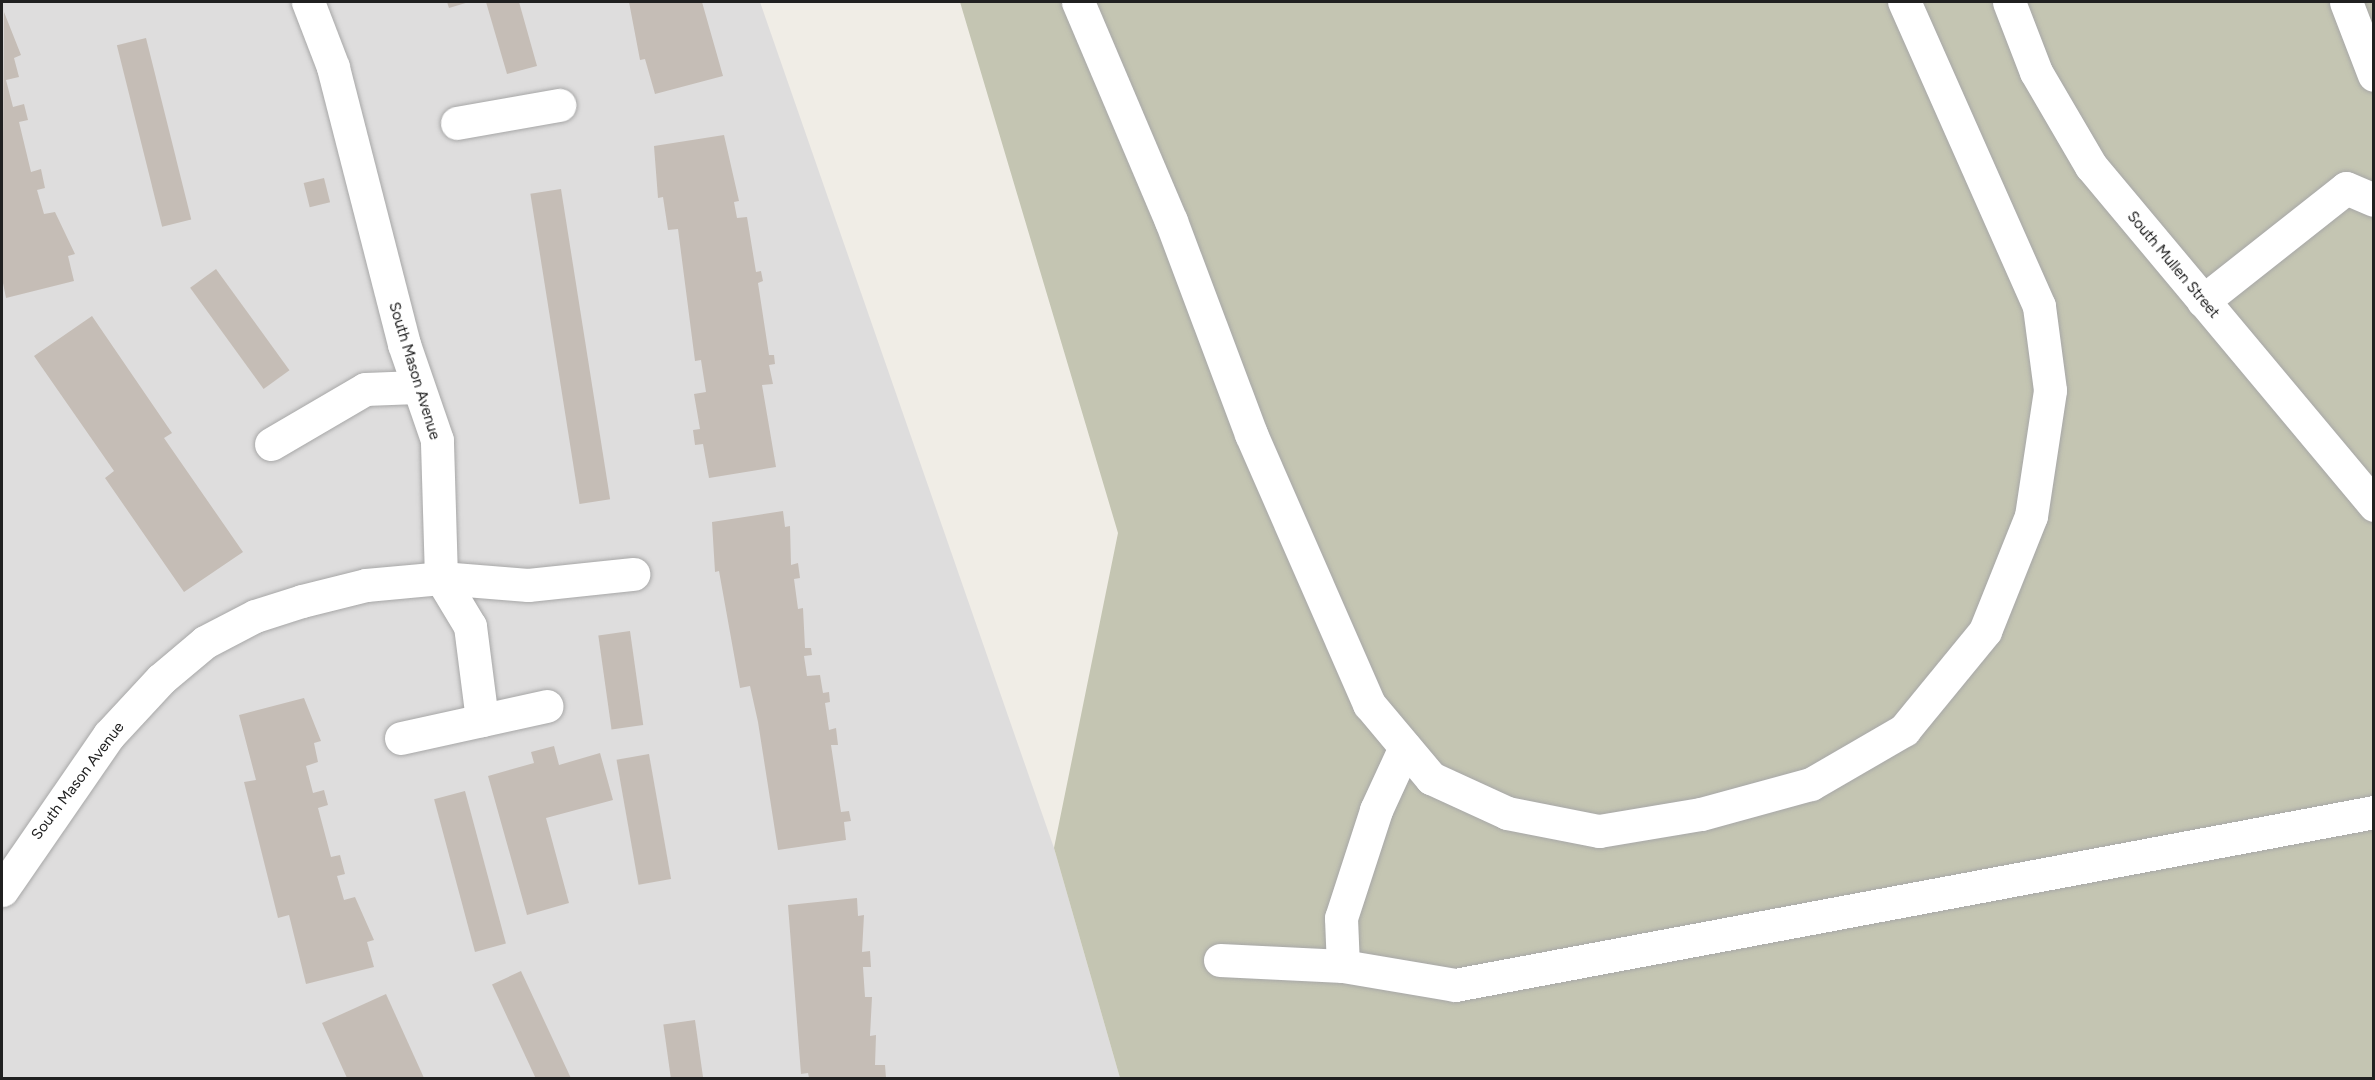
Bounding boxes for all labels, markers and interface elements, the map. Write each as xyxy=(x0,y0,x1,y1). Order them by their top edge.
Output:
street label: South Mullen Street xyxy=(2123,208,2223,322)
street label: South Mason Avenue xyxy=(385,300,443,442)
street label: South Mason Avenue xyxy=(28,719,128,843)

